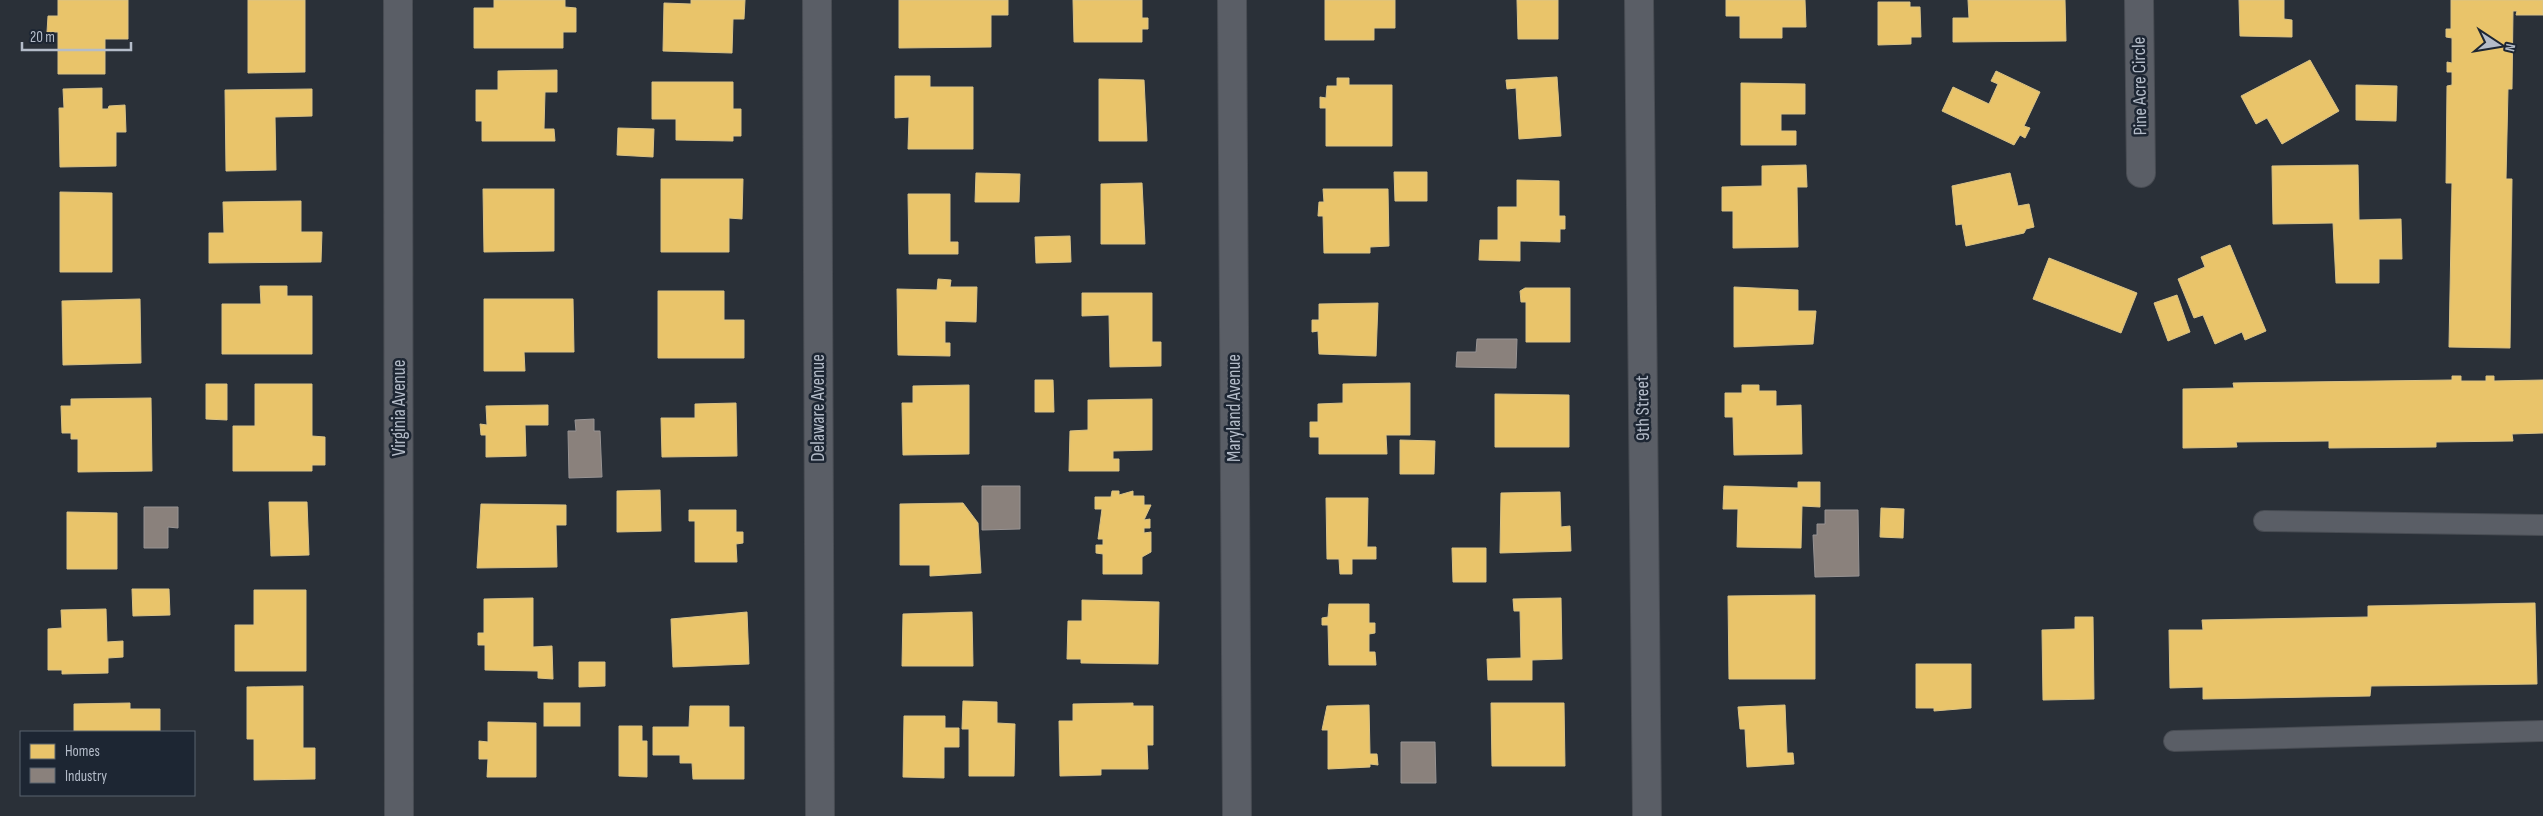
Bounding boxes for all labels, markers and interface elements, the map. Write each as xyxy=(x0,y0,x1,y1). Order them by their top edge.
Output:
scale bar xyxy=(22,20,131,52)
north arrow xyxy=(2473,20,2523,70)
text: 20 m xyxy=(30,28,55,47)
street label: Pine Acre Circle xyxy=(2128,36,2152,136)
text: N xyxy=(2501,42,2519,53)
street label: Delaware Avenue xyxy=(807,354,830,462)
street label: Maryland Avenue xyxy=(1223,354,1246,462)
street label: Virginia Avenue xyxy=(388,360,411,456)
street label: 9th Street xyxy=(1631,375,1655,441)
legend xyxy=(20,731,195,796)
text: Homes xyxy=(65,742,100,761)
text: Industry xyxy=(65,767,107,786)

